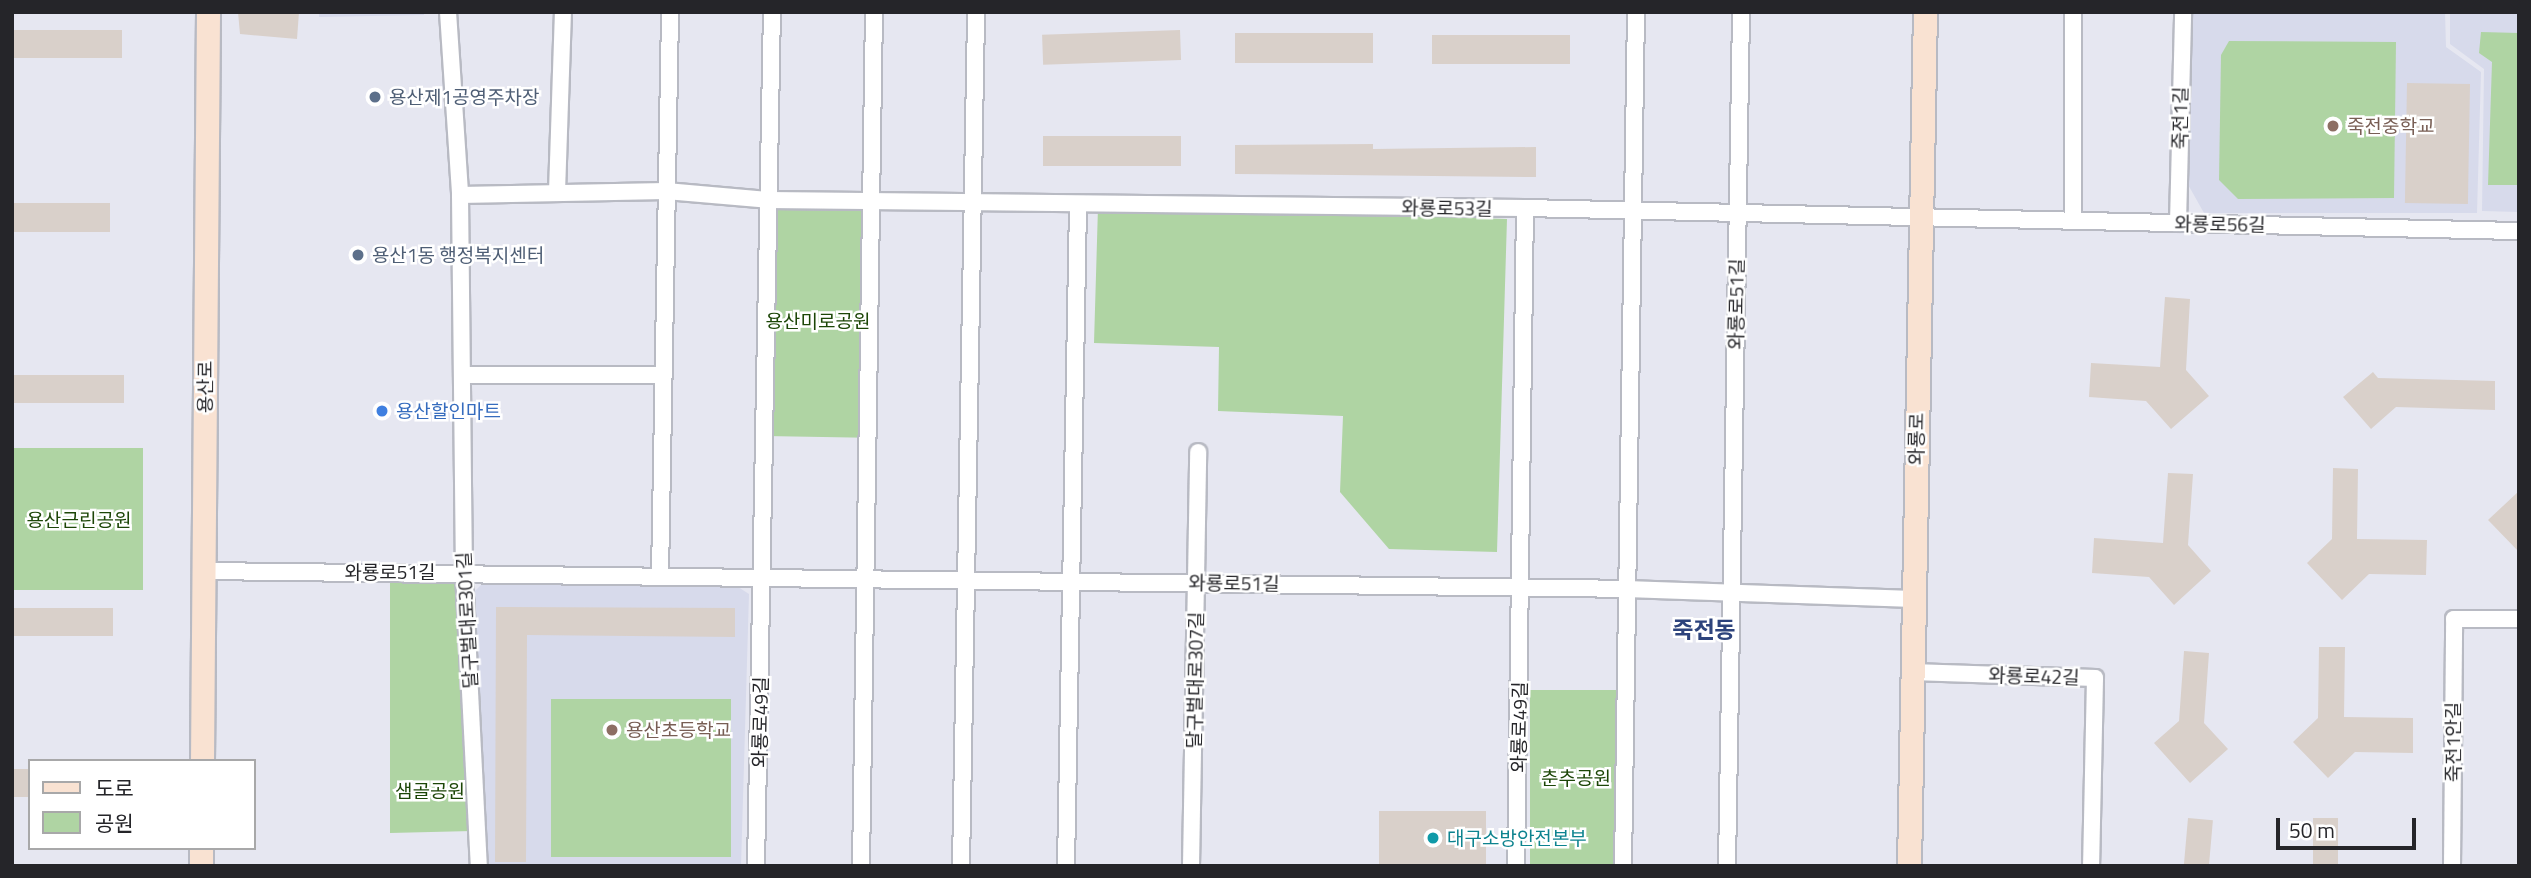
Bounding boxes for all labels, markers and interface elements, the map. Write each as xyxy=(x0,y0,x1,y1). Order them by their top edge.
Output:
place label: 용산제1공영주차장 xyxy=(389,86,539,108)
street label: 죽전1길 xyxy=(2168,86,2192,150)
marker: 용산제1공영주차장 xyxy=(367,89,383,105)
place label: 죽전중학교 xyxy=(2347,115,2434,137)
marker: 죽전중학교 xyxy=(2325,118,2341,134)
street label: 와룡로53길 xyxy=(1401,196,1493,220)
street label: 와룡로56길 xyxy=(2174,212,2266,236)
place label: 용산1동 행정복지센터 xyxy=(372,244,544,266)
marker: 용산1동 행정복지센터 xyxy=(350,247,366,263)
street label: 와룡로51길 xyxy=(1724,258,1748,350)
park label: 용산미로공원 xyxy=(766,310,870,332)
street label: 용산로 xyxy=(194,361,216,413)
place label: 용산할인마트 xyxy=(396,400,501,422)
marker: 용산할인마트 xyxy=(374,403,390,419)
street label: 와룡로 xyxy=(1904,413,1928,465)
park label: 용산근린공원 xyxy=(27,509,131,531)
street label: 달구벌대로301길 xyxy=(452,551,482,689)
street label: 와룡로51길 xyxy=(344,561,436,583)
street label: 와룡로51길 xyxy=(1188,571,1280,595)
street label: 달구벌대로307길 xyxy=(1182,611,1208,749)
district label: 죽전동 xyxy=(1672,616,1736,644)
street label: 와룡로42길 xyxy=(1988,663,2080,689)
street label: 와룡로49길 xyxy=(748,676,772,768)
street label: 와룡로49길 xyxy=(1507,681,1531,773)
street label: 죽전1안길 xyxy=(2442,702,2464,782)
place label: 용산초등학교 xyxy=(626,719,731,741)
marker: 용산초등학교 xyxy=(604,722,620,738)
legend xyxy=(28,759,256,850)
park label: 춘추공원 xyxy=(1541,767,1611,789)
text: 도로 xyxy=(95,772,134,804)
park label: 샘골공원 xyxy=(395,780,465,802)
scale bar xyxy=(2279,804,2419,848)
text: 공원 xyxy=(95,807,134,839)
text: 50 m xyxy=(2289,814,2335,846)
place label: 대구소방안전본부 xyxy=(1447,827,1587,849)
marker: 대구소방안전본부 xyxy=(1425,830,1441,846)

